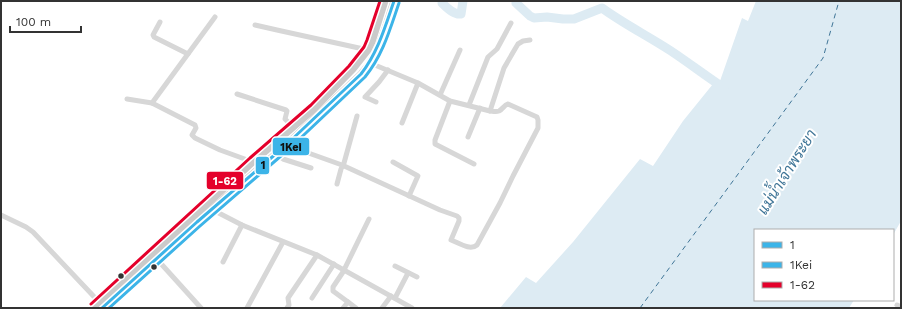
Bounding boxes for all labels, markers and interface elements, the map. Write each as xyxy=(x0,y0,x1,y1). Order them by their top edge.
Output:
scale bar xyxy=(10,8,81,34)
text: 100 m xyxy=(16,15,51,29)
water label: แม่น้ำเจ้าพระยา xyxy=(750,124,820,218)
line badge: 1Kei xyxy=(272,137,310,156)
text: 1Kei xyxy=(280,141,302,154)
line badge: 1 xyxy=(255,156,270,175)
text: 1 xyxy=(261,159,265,172)
line badge: 1-62 xyxy=(206,171,244,190)
text: 1-62 xyxy=(213,175,237,188)
legend xyxy=(754,229,894,301)
text: 1 xyxy=(790,238,795,252)
text: 1Kei xyxy=(790,258,812,272)
unlabelled marker xyxy=(149,262,159,272)
unlabelled marker xyxy=(116,271,126,281)
text: 1-62 xyxy=(790,278,815,292)

